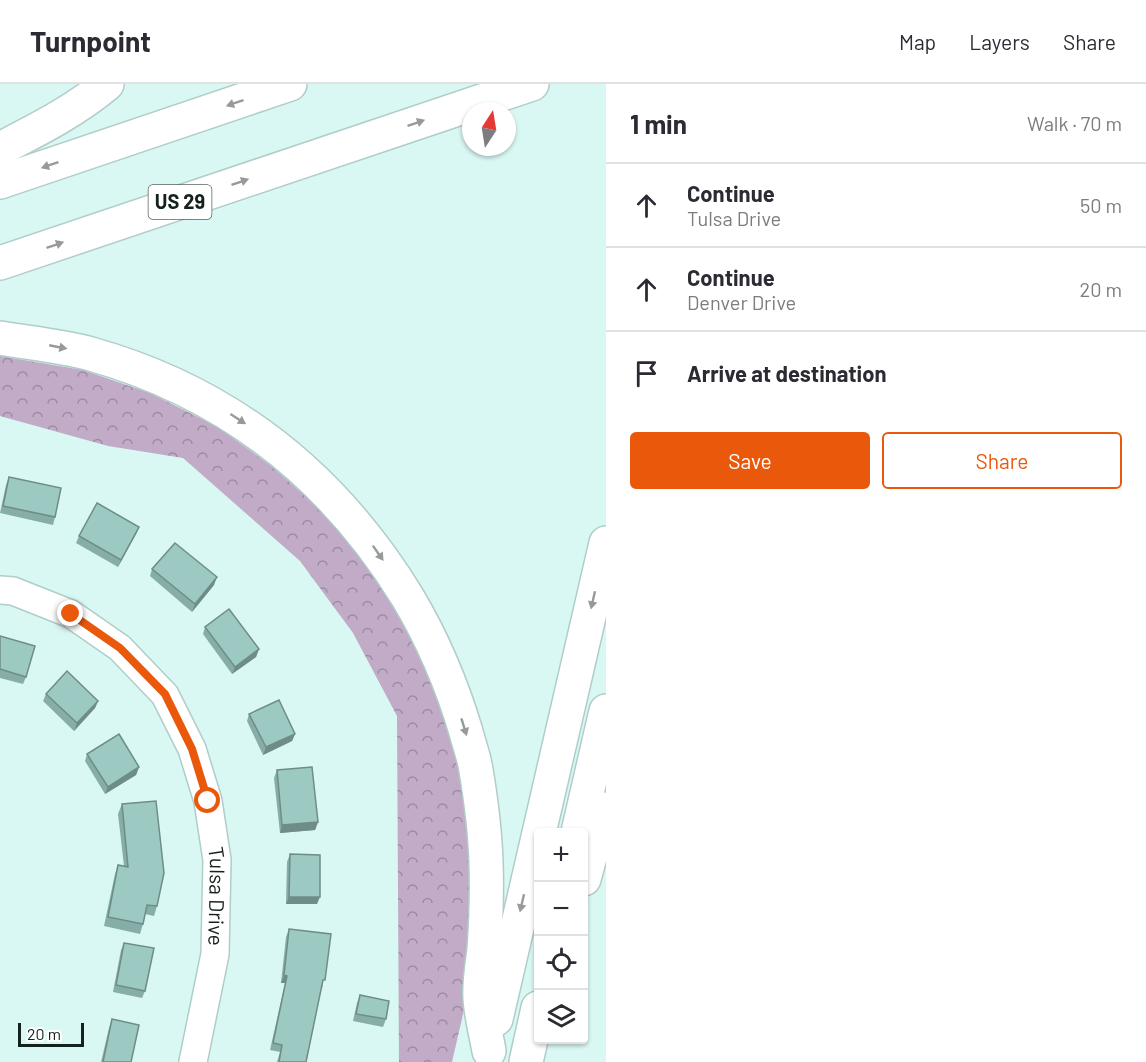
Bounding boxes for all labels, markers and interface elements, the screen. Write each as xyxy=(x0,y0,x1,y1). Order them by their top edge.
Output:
text: Turnpoint xyxy=(30,24,151,58)
text: Map xyxy=(899,29,936,54)
text: Layers xyxy=(969,29,1030,54)
text: Share xyxy=(1063,29,1116,54)
one-way arrow xyxy=(226,98,244,108)
north arrow xyxy=(462,102,516,156)
text: 1 min xyxy=(630,108,687,139)
text: Walk · 70 m xyxy=(1027,111,1122,135)
one-way arrow xyxy=(407,118,425,127)
one-way arrow xyxy=(41,161,59,171)
one-way arrow xyxy=(231,177,249,187)
text: Continue xyxy=(687,180,775,206)
road number: US 29 xyxy=(148,185,212,219)
icon: ahead xyxy=(630,189,663,222)
text: 50 m xyxy=(1080,193,1122,217)
text: Tulsa Drive xyxy=(687,206,781,230)
one-way arrow xyxy=(47,239,65,249)
text: Continue xyxy=(687,264,775,290)
icon: ahead xyxy=(630,273,663,306)
text: 20 m xyxy=(1079,277,1122,301)
text: Denver Drive xyxy=(687,290,796,314)
one-way arrow xyxy=(48,343,67,352)
icon: arrive xyxy=(630,357,663,390)
text: Arrive at destination xyxy=(687,360,886,386)
one-way arrow xyxy=(229,414,246,425)
button: Save xyxy=(630,432,870,489)
button: Share xyxy=(882,432,1122,489)
one-way arrow xyxy=(372,544,384,560)
one-way arrow xyxy=(588,591,597,610)
route end xyxy=(57,600,83,626)
one-way arrow xyxy=(460,718,469,736)
route start xyxy=(194,787,220,813)
map controls xyxy=(534,828,588,1044)
button: + xyxy=(534,828,588,882)
street label: Tulsa Drive xyxy=(204,845,231,946)
button: − xyxy=(534,882,588,936)
one-way arrow xyxy=(517,894,526,913)
button: locate xyxy=(534,936,588,990)
button: layers xyxy=(534,990,588,1044)
scale bar xyxy=(18,1020,84,1048)
text: 20 m xyxy=(27,1024,61,1043)

